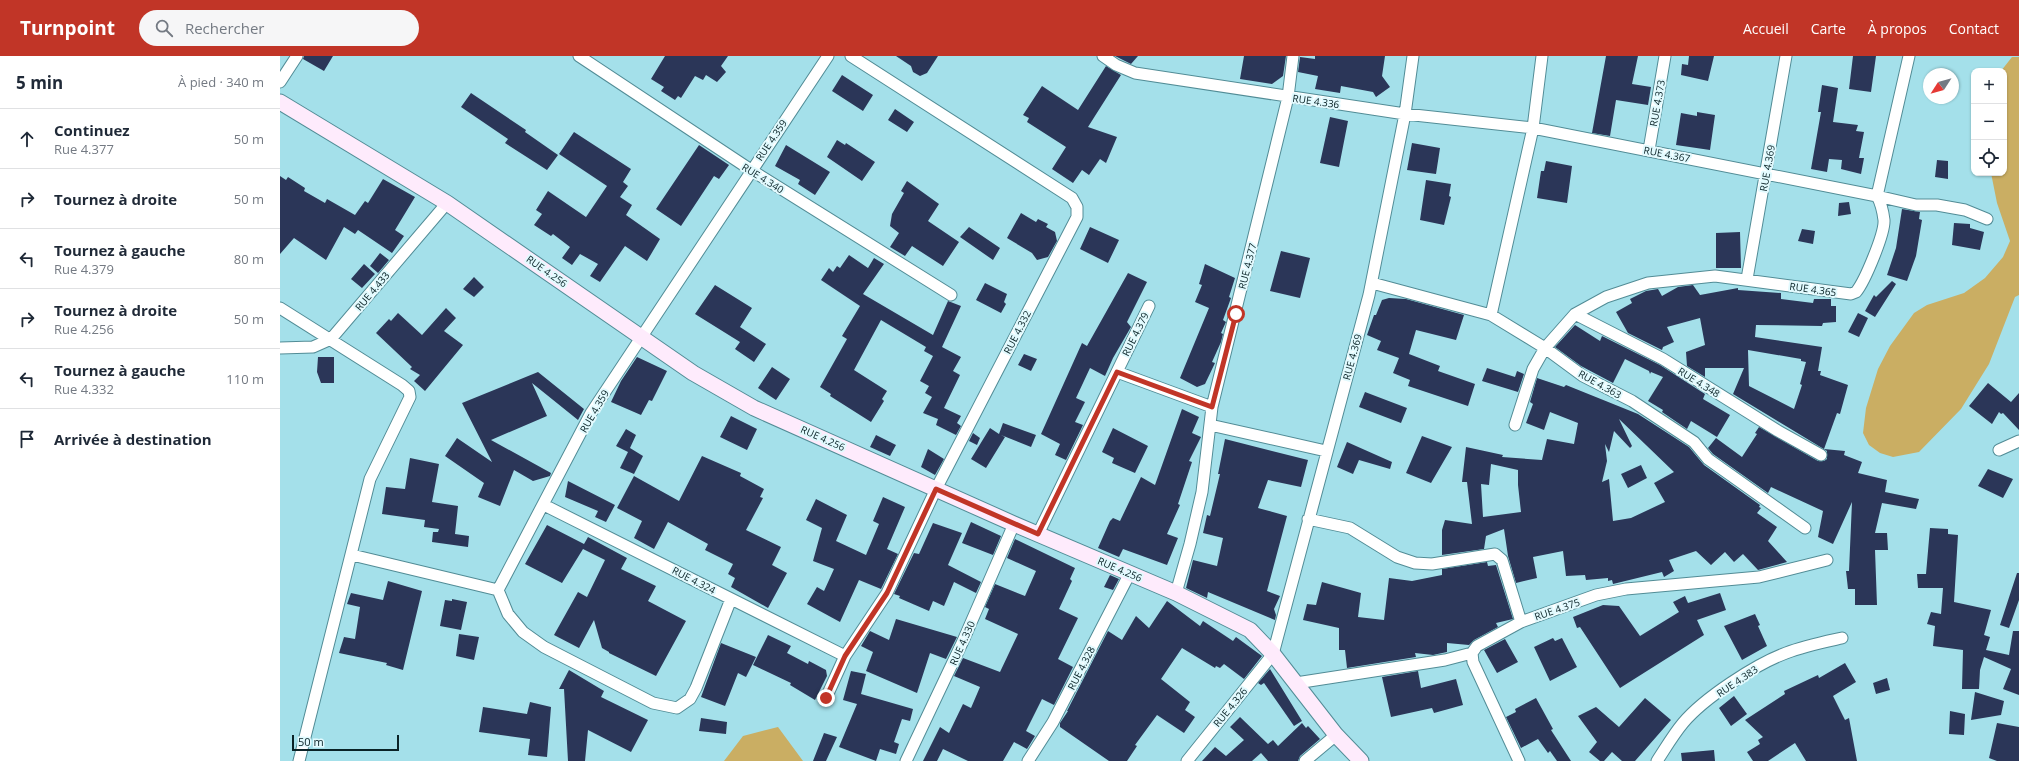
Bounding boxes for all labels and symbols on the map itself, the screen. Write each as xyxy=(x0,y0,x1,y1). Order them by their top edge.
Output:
north arrow xyxy=(1923,68,1959,104)
street label: RUE 4.373 xyxy=(1646,78,1668,127)
street label: RUE 4.336 xyxy=(1292,91,1341,111)
street label: RUE 4.359 xyxy=(752,116,790,163)
street label: RUE 4.367 xyxy=(1643,143,1692,165)
street label: RUE 4.369 xyxy=(1756,143,1778,192)
street label: RUE 4.340 xyxy=(739,160,787,197)
street label: RUE 4.377 xyxy=(1235,241,1260,291)
street label: RUE 4.256 xyxy=(524,252,571,290)
street label: RUE 4.433 xyxy=(351,268,393,314)
street label: RUE 4.365 xyxy=(1789,279,1838,299)
route start xyxy=(1227,305,1245,323)
street label: RUE 4.332 xyxy=(1000,308,1034,356)
street label: RUE 4.379 xyxy=(1118,310,1152,358)
street label: RUE 4.369 xyxy=(1339,332,1365,382)
street label: RUE 4.348 xyxy=(1675,364,1723,401)
street label: RUE 4.363 xyxy=(1576,366,1624,402)
street label: RUE 4.359 xyxy=(576,387,612,435)
street label: RUE 4.256 xyxy=(799,422,848,454)
street label: RUE 4.256 xyxy=(1096,553,1145,585)
street label: RUE 4.324 xyxy=(670,563,718,597)
street label: RUE 4.375 xyxy=(1532,595,1582,623)
street label: RUE 4.330 xyxy=(946,618,978,667)
street label: RUE 4.328 xyxy=(1064,644,1098,692)
street label: RUE 4.383 xyxy=(1714,662,1761,700)
street label: RUE 4.326 xyxy=(1210,684,1250,730)
route end xyxy=(817,689,835,707)
scale bar xyxy=(292,733,399,752)

